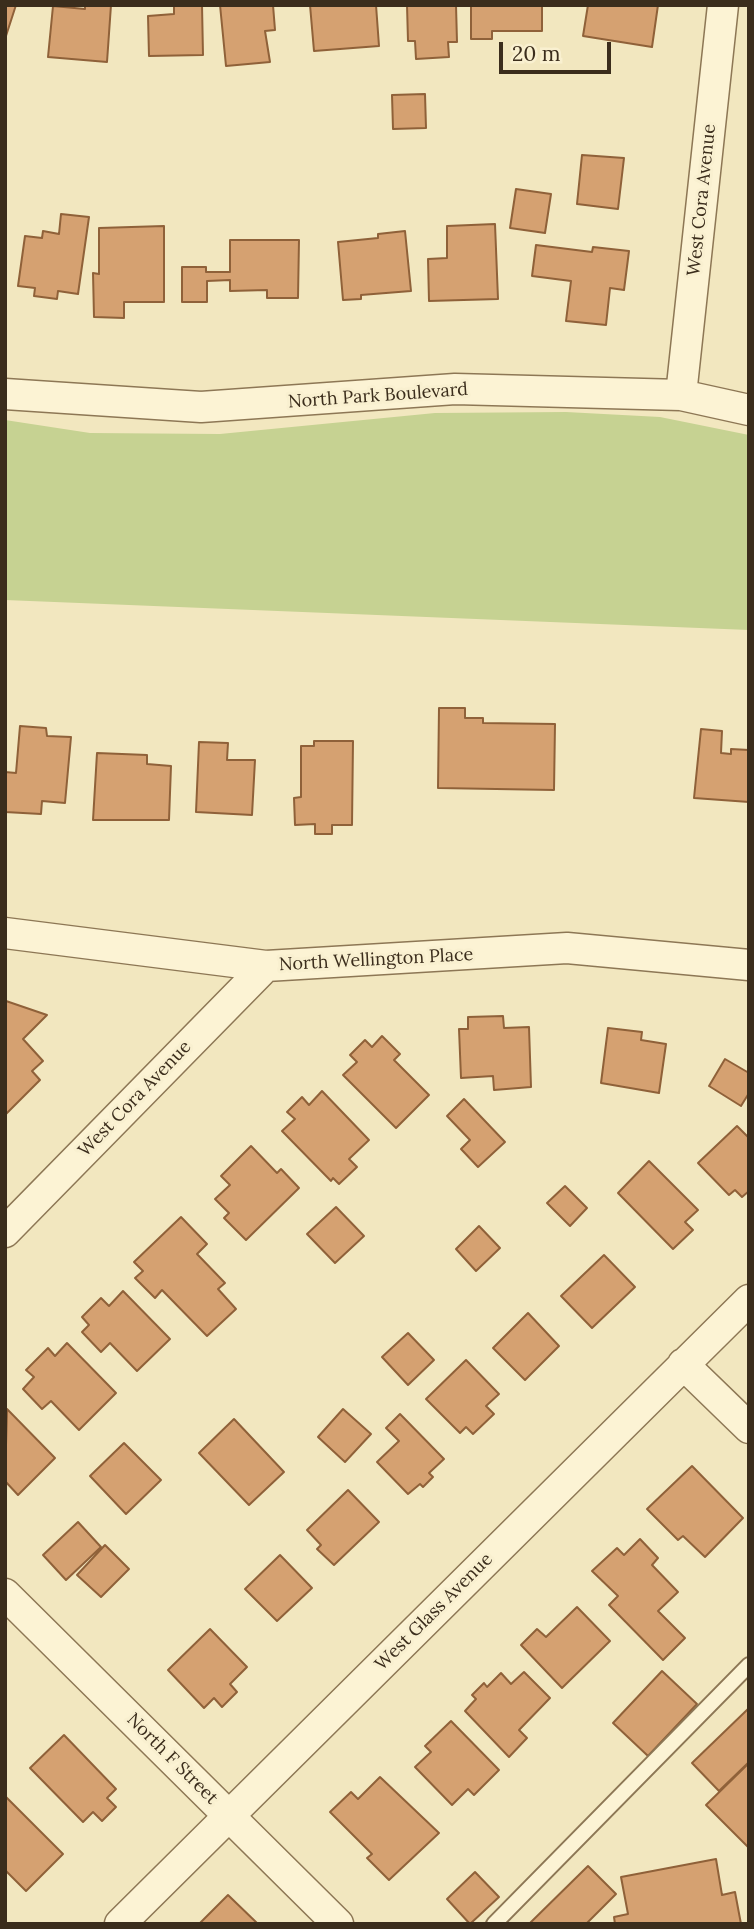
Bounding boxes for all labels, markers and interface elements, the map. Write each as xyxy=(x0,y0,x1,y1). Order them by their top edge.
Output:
scale bar xyxy=(502,28,614,72)
text: 20 m xyxy=(512,40,561,67)
street label: West Cora Avenue xyxy=(683,123,721,277)
street label: North Park Boulevard xyxy=(287,379,469,413)
street label: North Wellington Place xyxy=(278,944,474,976)
street label: West Cora Avenue xyxy=(74,1037,196,1161)
street label: West Glass Avenue xyxy=(371,1549,497,1675)
street label: North F Street xyxy=(122,1709,222,1809)

